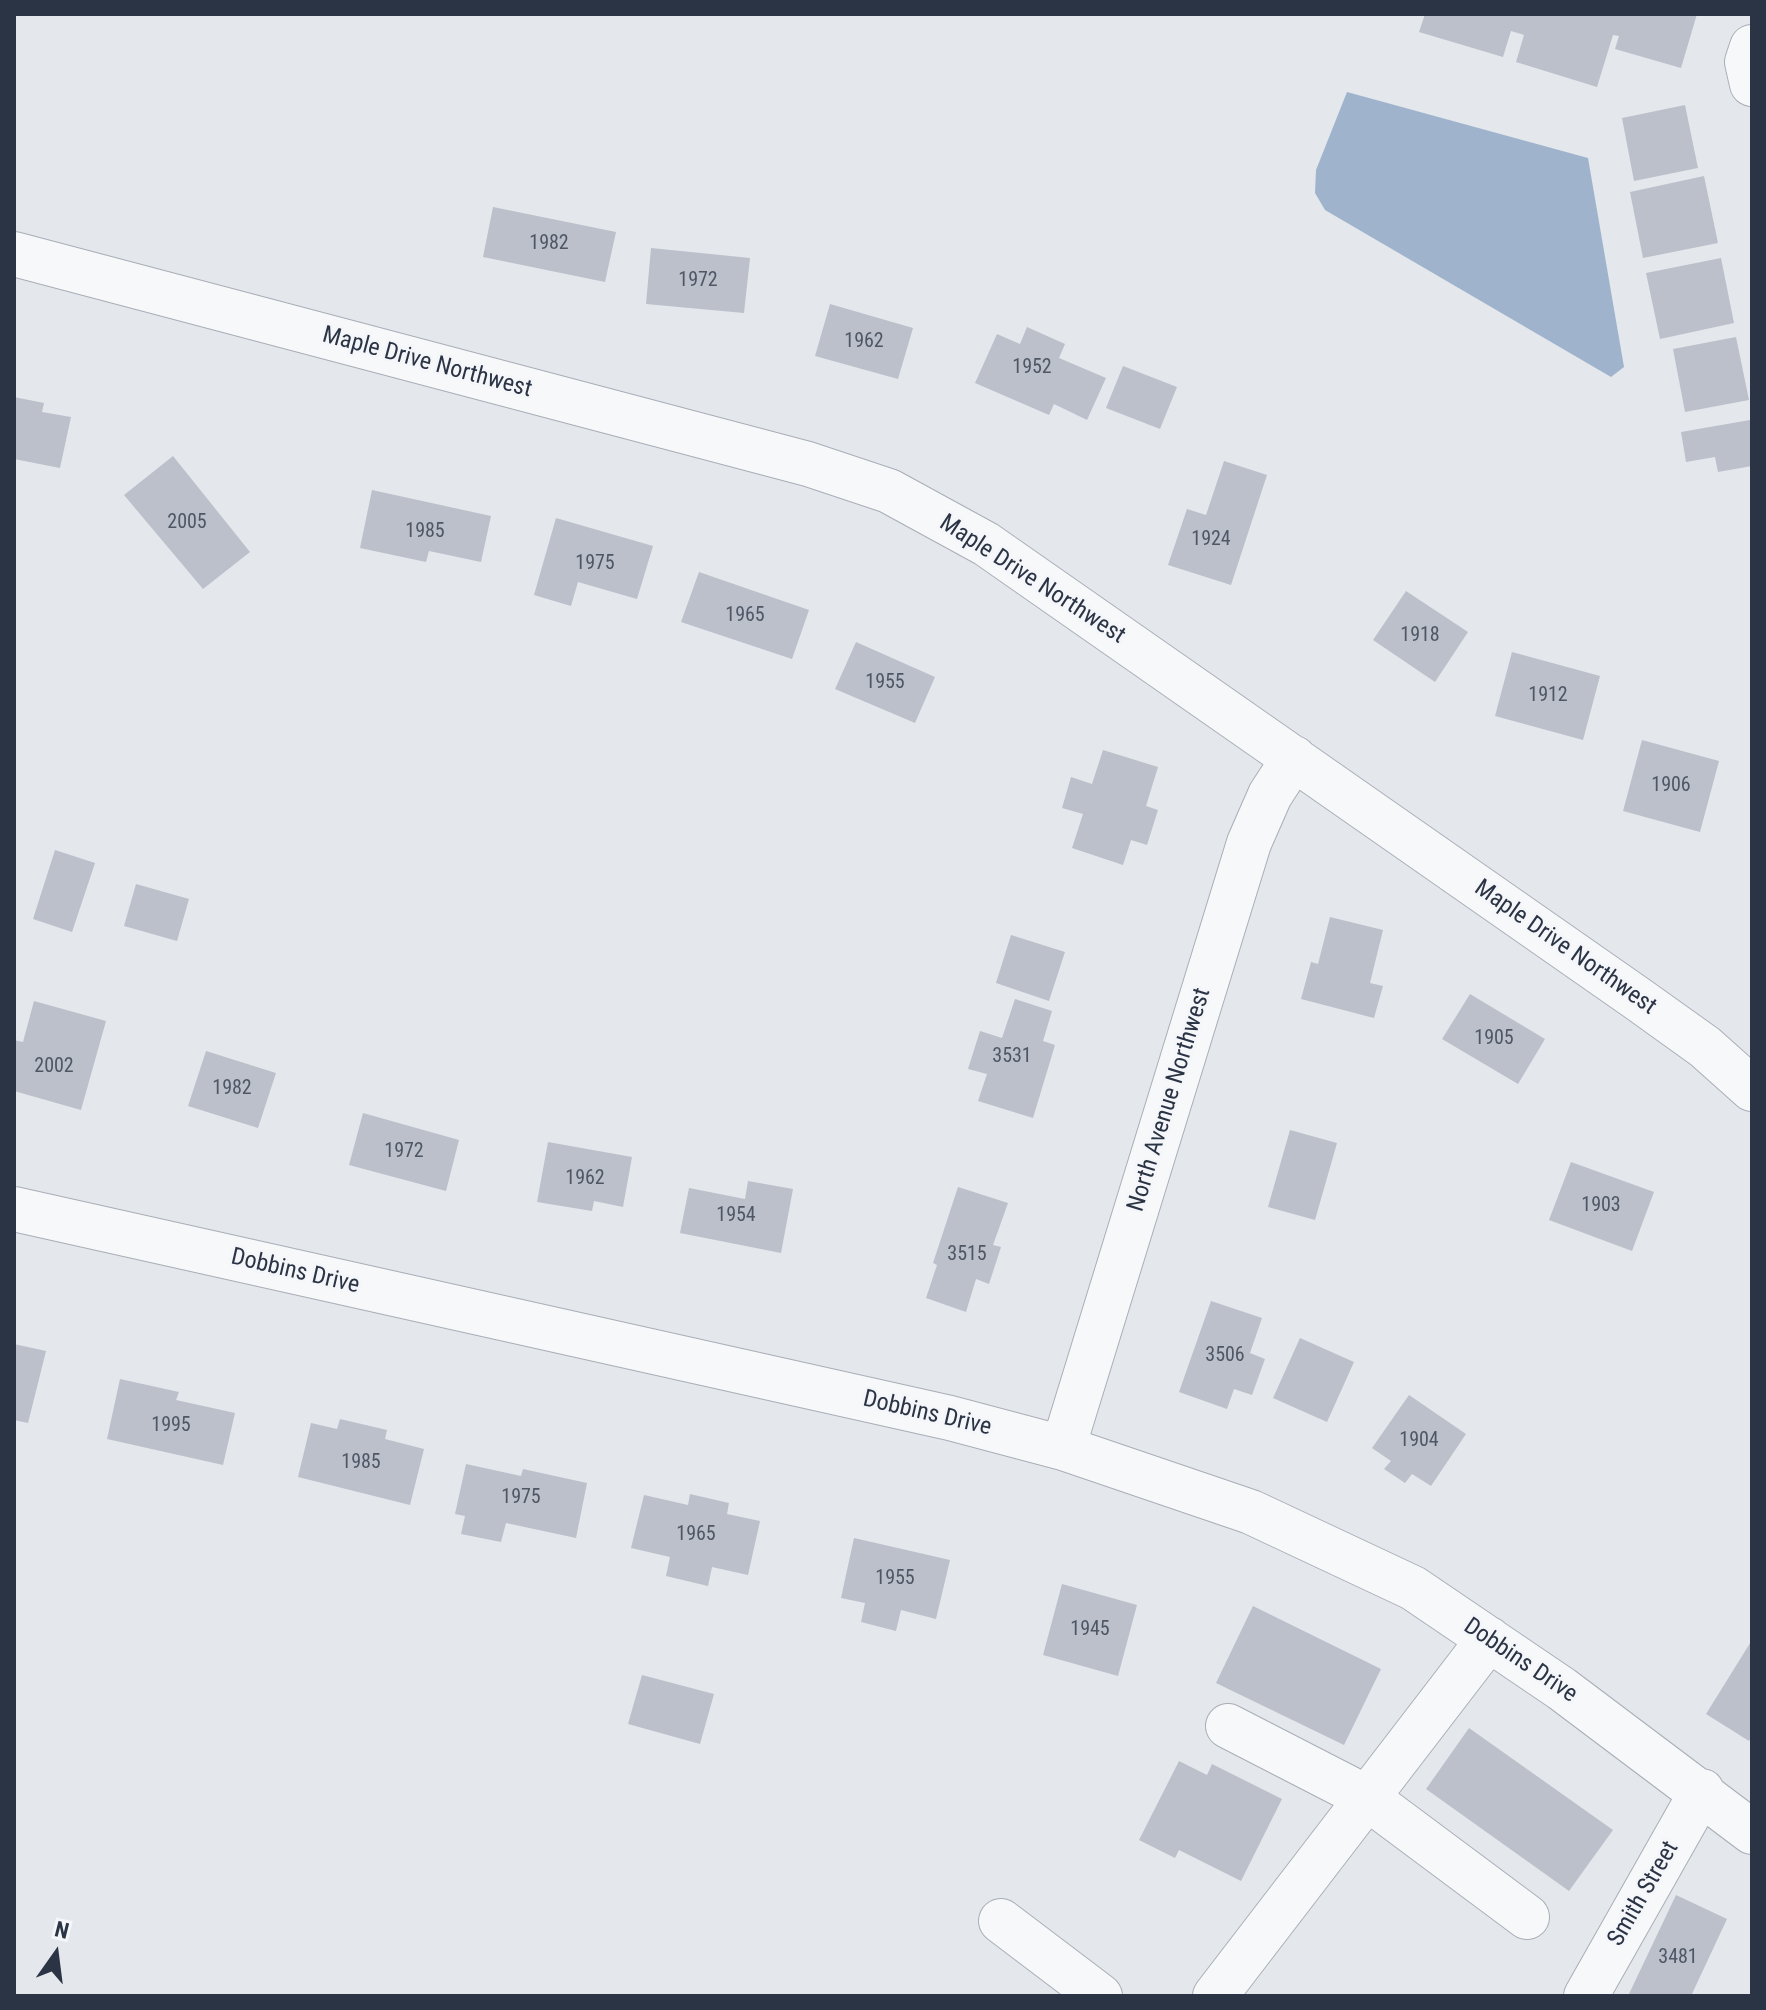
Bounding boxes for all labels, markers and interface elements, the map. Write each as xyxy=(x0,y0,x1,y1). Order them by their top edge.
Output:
house number: 1982 xyxy=(529,232,569,256)
house number: 1972 xyxy=(678,269,718,293)
street label: Maple Drive Northwest xyxy=(319,321,535,405)
house number: 1962 xyxy=(844,330,884,354)
house number: 1952 xyxy=(1012,356,1052,380)
street label: Maple Drive Northwest xyxy=(934,509,1130,651)
house number: 2005 xyxy=(167,511,207,535)
house number: 1985 xyxy=(405,520,445,544)
house number: 1924 xyxy=(1191,528,1231,552)
house number: 1975 xyxy=(575,552,615,576)
house number: 1965 xyxy=(725,604,765,628)
house number: 1918 xyxy=(1400,624,1440,648)
house number: 1955 xyxy=(865,671,905,695)
house number: 1912 xyxy=(1528,684,1568,708)
house number: 1906 xyxy=(1651,774,1691,798)
street label: Maple Drive Northwest xyxy=(1468,874,1662,1022)
street label: North Avenue Northwest xyxy=(1122,985,1218,1215)
house number: 1905 xyxy=(1474,1027,1514,1051)
house number: 3531 xyxy=(992,1045,1032,1069)
house number: 2002 xyxy=(34,1055,74,1079)
house number: 1982 xyxy=(212,1077,252,1101)
house number: 1972 xyxy=(384,1140,424,1164)
house number: 1962 xyxy=(565,1167,605,1191)
house number: 1903 xyxy=(1581,1194,1621,1218)
house number: 1954 xyxy=(716,1204,756,1228)
street label: Dobbins Drive xyxy=(228,1243,362,1301)
house number: 3515 xyxy=(947,1243,987,1267)
house number: 3506 xyxy=(1205,1344,1245,1368)
street label: Dobbins Drive xyxy=(860,1385,994,1443)
house number: 1995 xyxy=(151,1414,191,1438)
house number: 1904 xyxy=(1399,1429,1439,1453)
house number: 1985 xyxy=(341,1451,381,1475)
house number: 1975 xyxy=(501,1486,541,1510)
house number: 1965 xyxy=(676,1523,716,1547)
house number: 1955 xyxy=(875,1567,915,1591)
street label: Dobbins Drive xyxy=(1458,1612,1582,1710)
house number: 1945 xyxy=(1070,1618,1110,1642)
street label: Smith Street xyxy=(1602,1836,1686,1952)
north arrow xyxy=(16,1914,96,1994)
text: N xyxy=(52,1916,71,1944)
house number: 3481 xyxy=(1658,1946,1698,1970)

